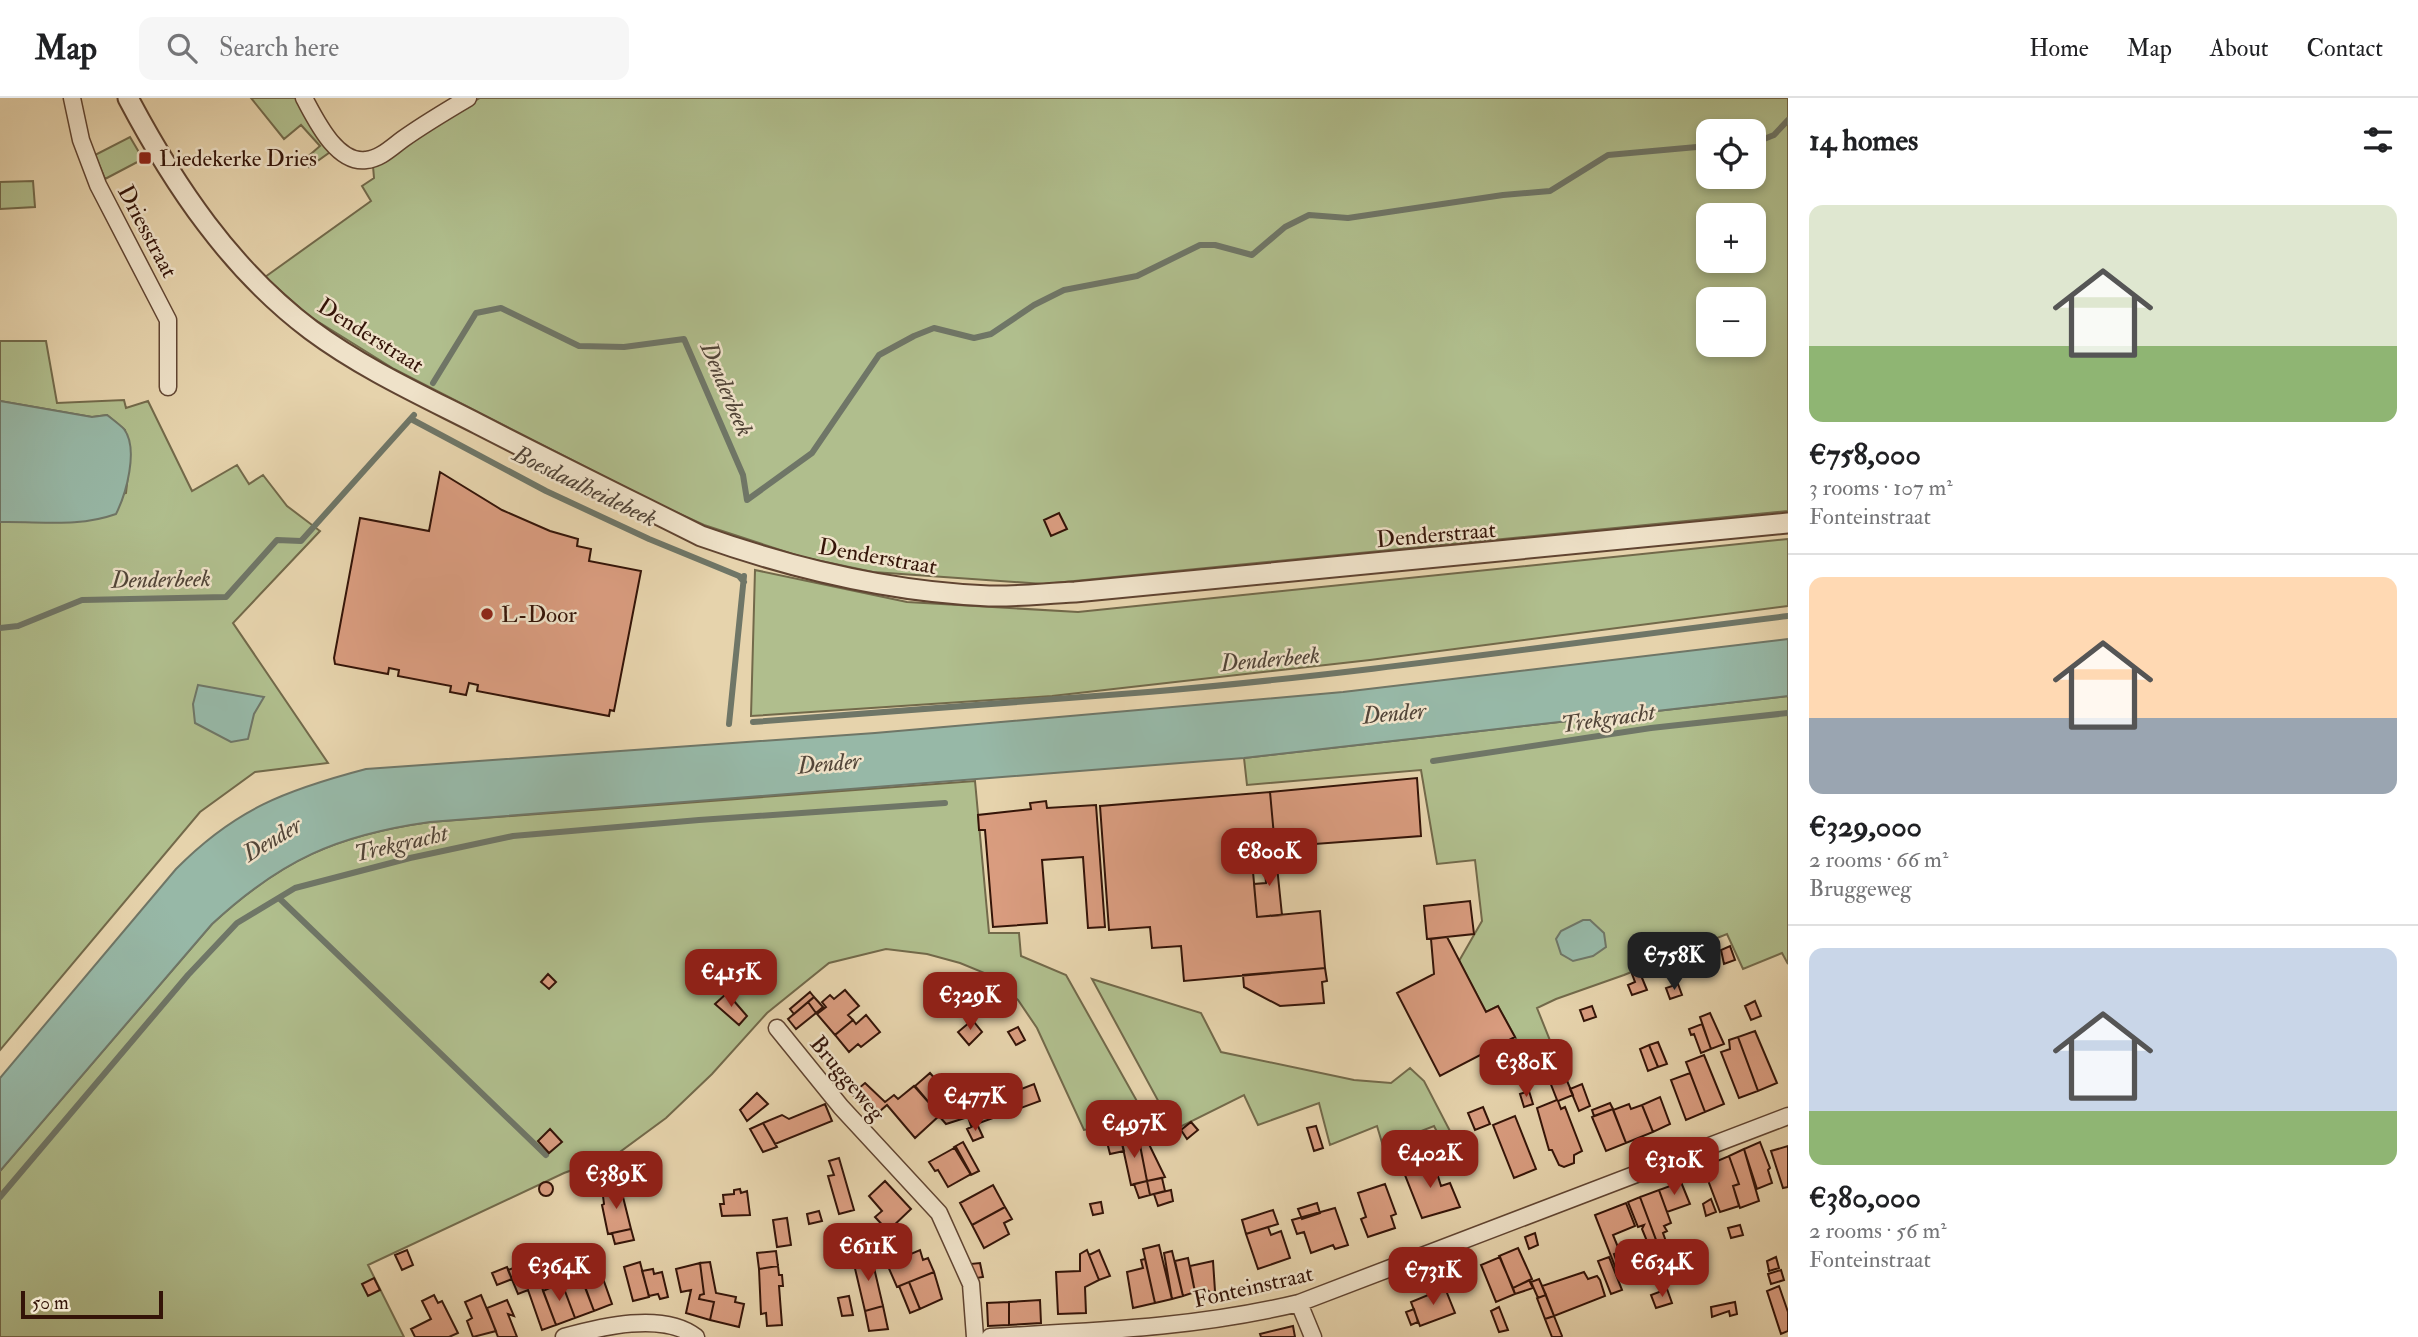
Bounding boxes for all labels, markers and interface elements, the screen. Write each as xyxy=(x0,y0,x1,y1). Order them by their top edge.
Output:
search box xyxy=(139,17,629,80)
text: Map xyxy=(35,28,97,69)
icon: search xyxy=(163,29,201,67)
text: Search here xyxy=(219,32,339,64)
text: Home xyxy=(2029,33,2089,64)
text: Map xyxy=(2127,33,2172,64)
text: About xyxy=(2210,33,2269,64)
text: Contact xyxy=(2307,33,2383,64)
map controls xyxy=(1696,119,1766,357)
button: locate xyxy=(1696,119,1766,189)
icon: filters xyxy=(2359,121,2397,159)
text: 14 homes xyxy=(1809,122,1918,159)
place label: Liedekerke Dries xyxy=(159,144,317,173)
marker: Liedekerke Dries xyxy=(137,150,153,166)
street label: Driesstraat xyxy=(111,180,184,283)
button: + xyxy=(1696,203,1766,273)
icon: home xyxy=(2040,250,2166,376)
button: − xyxy=(1696,287,1766,357)
street label: Denderstraat xyxy=(312,291,429,379)
water label: Denderbeek xyxy=(692,336,760,441)
text: €758,000 xyxy=(1809,436,1921,473)
water label: Boesdaalheidebeek xyxy=(507,438,662,535)
text: 3 rooms · 107 m² xyxy=(1809,473,1953,502)
text: Fonteinstraat xyxy=(1809,502,1931,531)
street label: Denderstraat xyxy=(1375,515,1497,554)
street label: Denderstraat xyxy=(816,532,939,581)
water label: Denderbeek xyxy=(110,563,211,596)
place label: L-Door xyxy=(501,600,577,629)
marker: L-Door xyxy=(479,606,495,622)
icon: home xyxy=(2040,622,2166,748)
water label: Denderbeek xyxy=(1218,640,1321,679)
water label: Dender xyxy=(1360,695,1428,732)
water label: Trekgracht xyxy=(1559,696,1658,740)
water label: Dender xyxy=(795,745,863,782)
text: €329,000 xyxy=(1809,808,1922,845)
water label: Dender xyxy=(236,809,309,870)
water label: Trekgracht xyxy=(351,817,452,869)
pin: €800K xyxy=(1220,828,1318,888)
text: €800K xyxy=(1237,836,1301,865)
text: 2 rooms · 66 m² xyxy=(1809,845,1948,874)
text: Bruggeweg xyxy=(1809,874,1912,903)
pin: €758K xyxy=(1625,932,1723,992)
text: €758K xyxy=(1644,940,1705,969)
pin: €415K xyxy=(682,950,780,1009)
text: €415K xyxy=(701,957,761,986)
pin: €329K xyxy=(921,972,1019,1032)
text: €329K xyxy=(939,980,1001,1009)
icon: home xyxy=(2040,993,2166,1119)
street label: Bruggeweg xyxy=(804,1030,892,1127)
pin: €380K xyxy=(1477,1040,1575,1099)
text: €380K xyxy=(1496,1047,1556,1076)
pin: €477K xyxy=(926,1074,1024,1133)
text: €477K xyxy=(944,1081,1006,1110)
pin: €497K xyxy=(1085,1100,1183,1160)
text: €497K xyxy=(1102,1108,1166,1137)
pin: €402K xyxy=(1381,1130,1479,1190)
text: €402K xyxy=(1397,1138,1463,1167)
pin: €310K xyxy=(1625,1138,1723,1197)
text: €310K xyxy=(1645,1145,1703,1174)
pin: €389K xyxy=(567,1152,665,1211)
text: €389K xyxy=(586,1159,646,1188)
text: €380,000 xyxy=(1809,1179,1921,1216)
text: 2 rooms · 56 m² xyxy=(1809,1216,1947,1245)
pin: €611K xyxy=(819,1224,917,1283)
text: €611K xyxy=(839,1231,897,1260)
pin: €634K xyxy=(1613,1240,1711,1299)
pin: €364K xyxy=(510,1244,608,1303)
text: Fonteinstraat xyxy=(1809,1245,1931,1274)
text: €634K xyxy=(1631,1247,1693,1276)
pin: €731K xyxy=(1384,1248,1482,1307)
text: €364K xyxy=(528,1251,590,1280)
text: €731K xyxy=(1404,1255,1462,1284)
street label: Fonteinstraat xyxy=(1190,1259,1316,1314)
scale bar xyxy=(21,1288,163,1320)
text: 50 m xyxy=(32,1291,69,1315)

